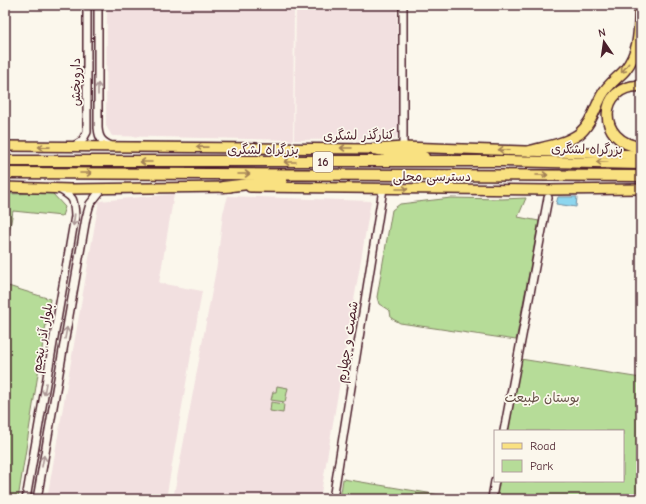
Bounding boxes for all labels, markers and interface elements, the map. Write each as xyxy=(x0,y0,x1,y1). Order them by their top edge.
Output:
north arrow xyxy=(584,22,624,62)
text: N xyxy=(597,26,607,40)
street label: داروپخش xyxy=(68,58,85,106)
one-way arrow xyxy=(621,63,629,74)
one-way arrow xyxy=(94,83,102,96)
street label: کنارگذر لشگری xyxy=(323,127,395,144)
street label: بزرگراه لشگری xyxy=(551,141,623,158)
street label: بزرگراه لشگری xyxy=(227,142,299,158)
one-way arrow xyxy=(38,143,51,151)
one-way arrow xyxy=(196,143,209,151)
one-way arrow xyxy=(340,145,353,152)
one-way arrow xyxy=(498,147,511,154)
road number: 16 xyxy=(313,152,333,172)
one-way arrow xyxy=(140,158,153,166)
one-way arrow xyxy=(284,158,297,166)
one-way arrow xyxy=(596,159,609,166)
one-way arrow xyxy=(79,169,92,177)
street label: دسترسی محلی xyxy=(393,169,471,186)
one-way arrow xyxy=(237,170,250,178)
one-way arrow xyxy=(535,171,548,179)
one-way arrow xyxy=(395,185,408,193)
one-way arrow xyxy=(70,213,78,226)
street label: شصت و چهارم xyxy=(333,300,364,385)
street label: بلوار آذر پنجم xyxy=(28,302,59,375)
one-way arrow xyxy=(62,326,70,339)
one-way arrow xyxy=(41,382,49,395)
park label: بوستان طبیعت xyxy=(504,390,580,406)
legend xyxy=(494,430,624,482)
text: Road xyxy=(530,439,556,453)
one-way arrow xyxy=(40,454,48,467)
text: Park xyxy=(530,459,553,473)

